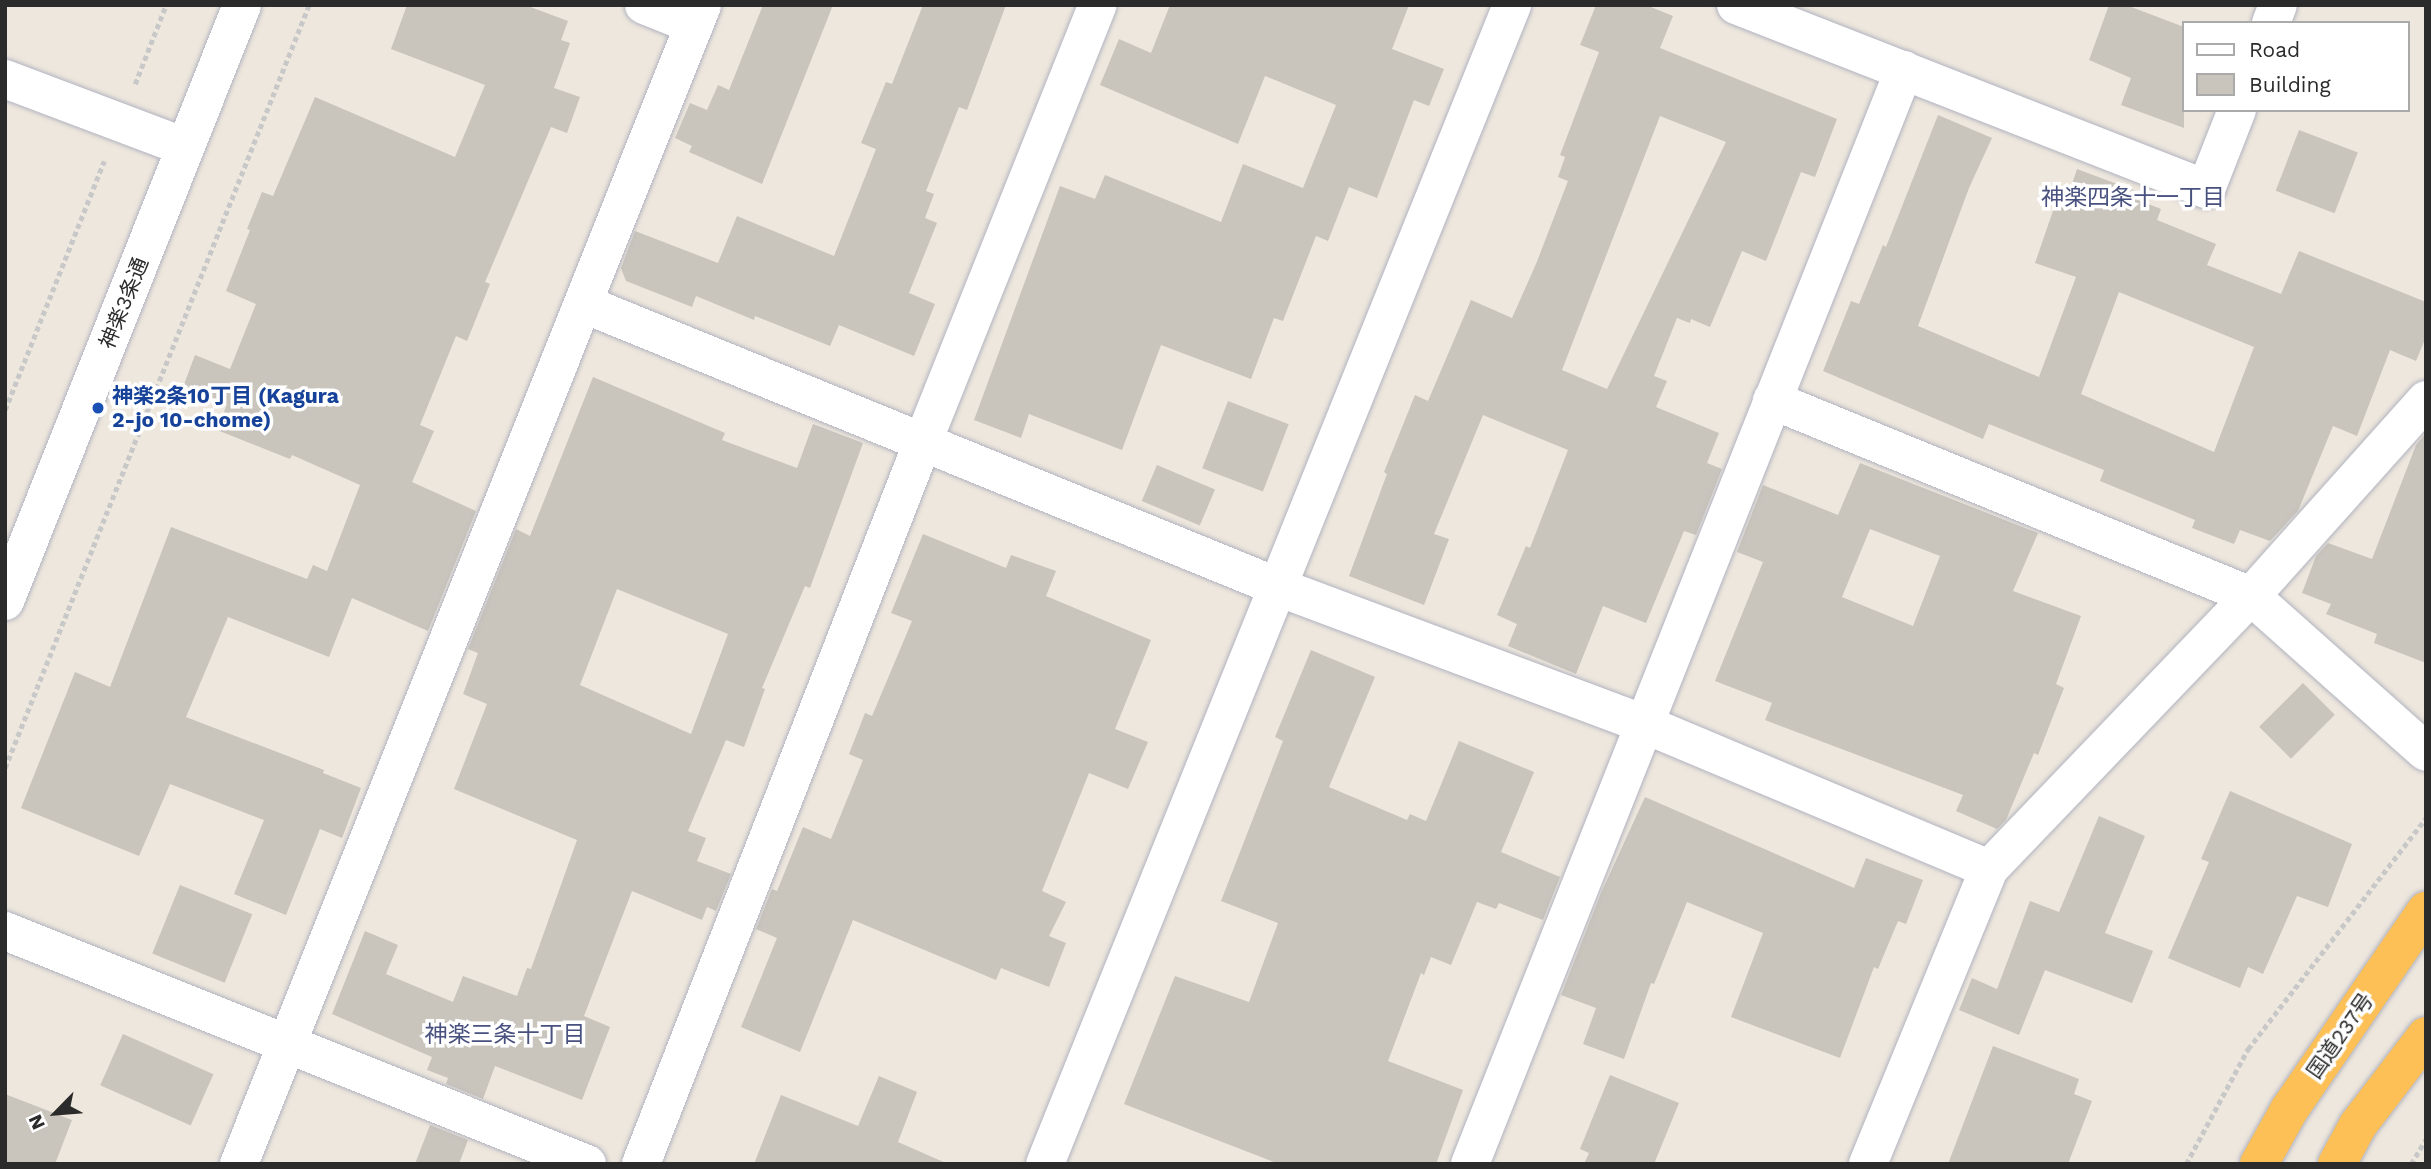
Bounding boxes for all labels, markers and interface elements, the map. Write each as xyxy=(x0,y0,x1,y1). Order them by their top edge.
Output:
legend xyxy=(2182,21,2410,112)
text: Road xyxy=(2249,37,2300,62)
text: Building xyxy=(2249,72,2331,97)
district label: 神楽四条十一丁目 xyxy=(2041,184,2225,212)
street label: 神楽3条通 xyxy=(94,254,154,352)
place label: 神楽2条10丁目 (Kagura 2-jo 10-chome) xyxy=(112,383,339,433)
marker: 神楽2条10丁目 (Kagura 2-jo 10-chome) xyxy=(90,400,106,416)
street label: 国道237号 xyxy=(2301,988,2379,1084)
district label: 神楽三条十丁目 xyxy=(425,1021,585,1049)
north arrow xyxy=(21,1078,91,1148)
text: N xyxy=(23,1111,50,1133)

